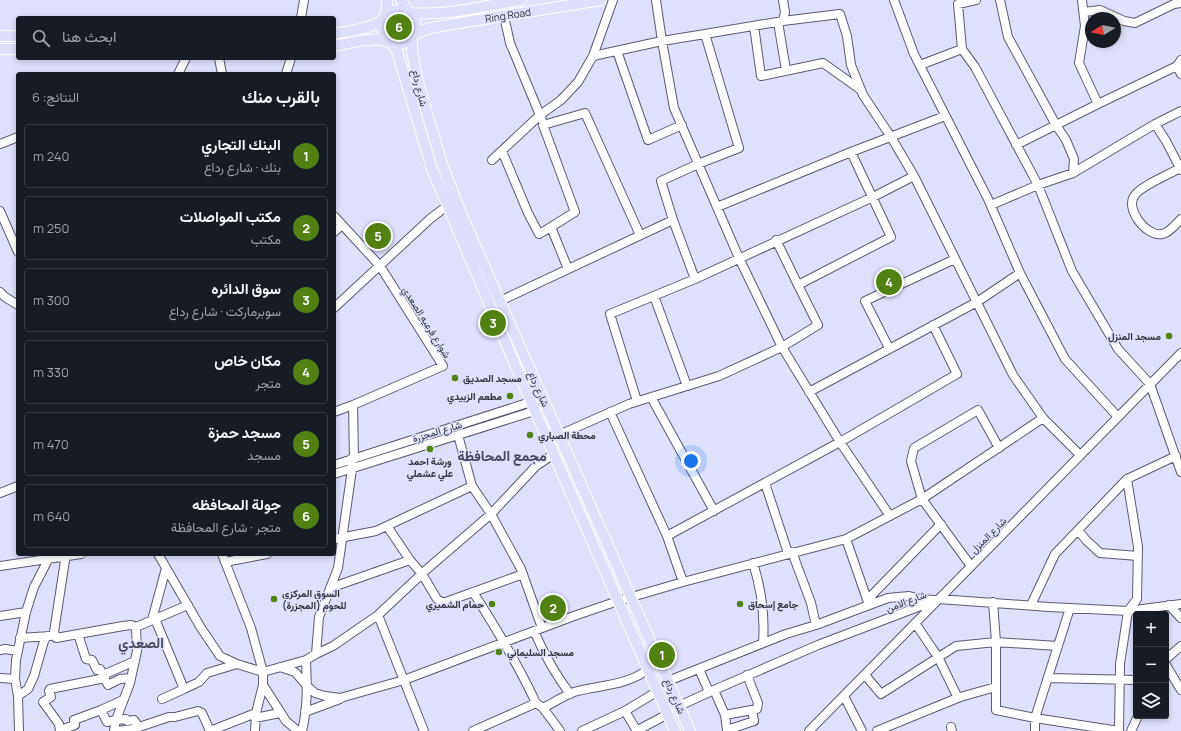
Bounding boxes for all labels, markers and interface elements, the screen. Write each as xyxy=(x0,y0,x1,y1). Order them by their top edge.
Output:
street label: Ring Road xyxy=(484,4,532,26)
pin: 6 xyxy=(386,12,412,42)
north arrow xyxy=(1085,12,1121,48)
search box xyxy=(16,16,336,60)
text: ابحث هنا xyxy=(62,26,116,47)
icon: search xyxy=(30,27,52,49)
street label: شارع رداع xyxy=(409,68,431,108)
text: بالقرب منك xyxy=(242,85,320,108)
text: النتائج: 6 xyxy=(32,88,79,106)
text: البنك التجاري xyxy=(201,134,281,155)
text: 240 m xyxy=(33,147,69,165)
text: 1 xyxy=(303,147,309,165)
text: بنك · شارع رداع xyxy=(204,158,281,176)
text: مكتب المواصلات xyxy=(180,206,281,227)
text: 250 m xyxy=(33,219,70,237)
text: 2 xyxy=(302,219,310,237)
pin: 5 xyxy=(365,221,391,251)
text: مكتب xyxy=(251,230,281,248)
pin: 4 xyxy=(876,267,902,297)
text: سوق الدائره xyxy=(211,278,281,299)
street label: شوارع فرعيه الصعدي xyxy=(398,284,455,362)
text: 300 m xyxy=(33,291,70,309)
text: 3 xyxy=(302,291,310,309)
text: سوبرماركت · شارع رداع xyxy=(169,302,281,320)
pin: 3 xyxy=(480,308,506,338)
place label: مسجد المنزل xyxy=(1108,329,1162,343)
marker: مسجد المنزل xyxy=(1164,331,1174,341)
text: مكان خاص xyxy=(214,350,281,371)
text: 330 m xyxy=(33,363,69,381)
text: 4 xyxy=(302,363,310,381)
street label: شارع رداع xyxy=(525,369,553,409)
place label: مسجد الصديق xyxy=(463,371,522,385)
marker: مسجد الصديق xyxy=(450,373,460,383)
text: متجر xyxy=(256,374,281,392)
place label: مطعم الزبيدي xyxy=(447,389,503,405)
marker: مطعم الزبيدي xyxy=(505,391,515,401)
street label: شارع المجزرة xyxy=(411,417,463,445)
text: مسجد حمزة xyxy=(208,422,281,443)
place label: محطة الصباري xyxy=(538,428,596,444)
marker: محطة الصباري xyxy=(525,430,535,440)
text: 470 m xyxy=(33,435,69,453)
text: 5 xyxy=(302,435,310,453)
marker: ورشة احمد علي عشملي xyxy=(425,444,435,454)
text: مسجد xyxy=(247,446,281,464)
district label: مجمع المحافظة xyxy=(457,446,547,466)
your location xyxy=(681,451,701,471)
place label: ورشة احمد علي عشملي xyxy=(407,454,453,482)
text: جولة المحافظه xyxy=(192,494,281,515)
text: 640 m xyxy=(33,507,70,525)
text: 6 xyxy=(302,507,310,525)
street label: شارع المنزل xyxy=(967,514,1009,556)
text: متجر · شارع المحافظة xyxy=(171,518,281,536)
place label: السوق المركزي للحوم (المجزرة) xyxy=(282,586,346,612)
street label: شارع الامن xyxy=(884,587,929,615)
pin: 2 xyxy=(540,593,566,623)
marker: السوق المركزي للحوم (المجزرة) xyxy=(269,594,279,604)
place label: حمام الشميري xyxy=(426,597,484,613)
place label: جامع إسحاق xyxy=(748,597,799,612)
marker: حمام الشميري xyxy=(487,599,497,609)
marker: جامع إسحاق xyxy=(735,599,745,609)
map controls xyxy=(1133,611,1169,719)
button: + xyxy=(1133,611,1169,647)
district label: الصعدي xyxy=(118,633,164,655)
pin: 1 xyxy=(649,640,675,670)
place label: مسجد السليماني xyxy=(507,645,575,661)
marker: مسجد السليماني xyxy=(494,647,504,657)
button: − xyxy=(1133,647,1169,683)
street label: شارع رداع xyxy=(661,676,689,716)
button: layers xyxy=(1133,683,1169,719)

